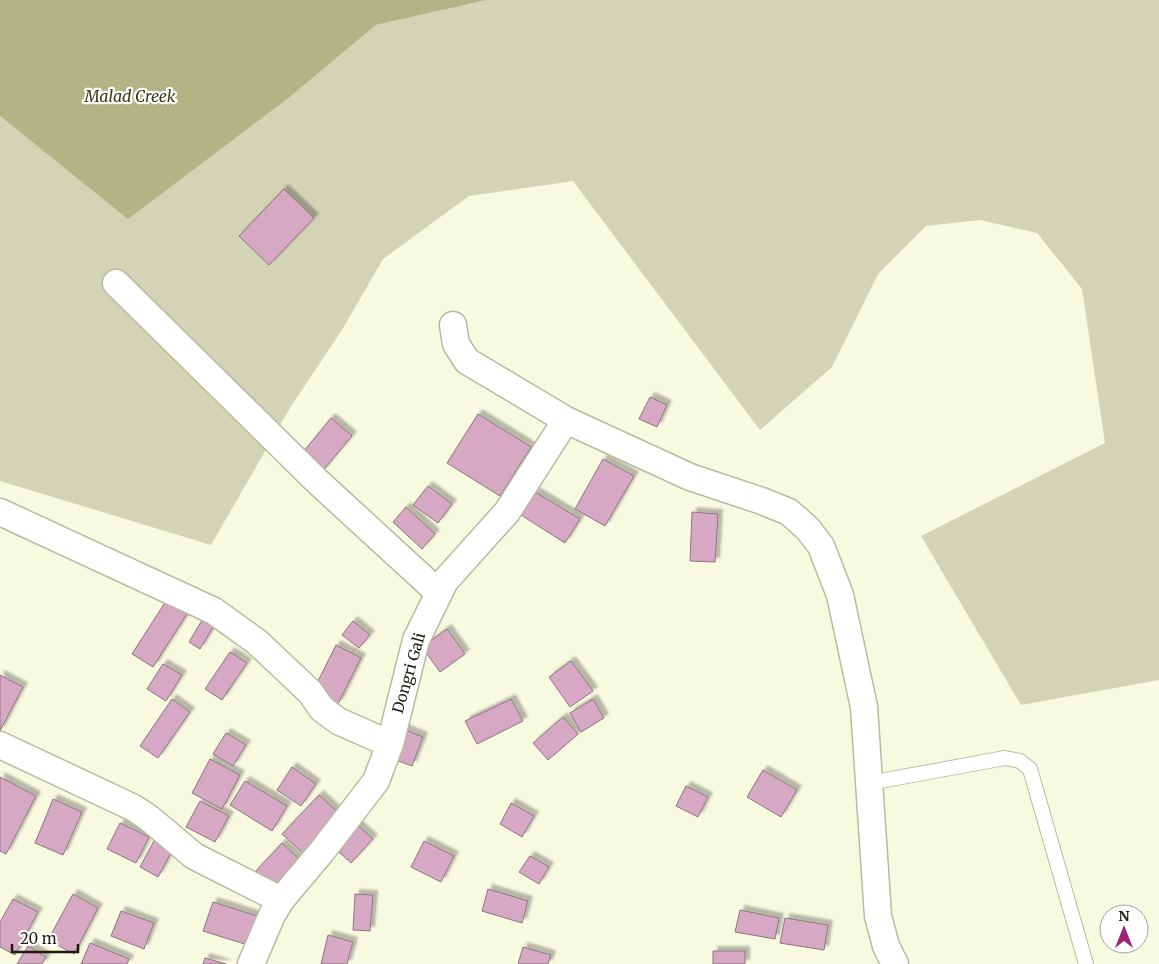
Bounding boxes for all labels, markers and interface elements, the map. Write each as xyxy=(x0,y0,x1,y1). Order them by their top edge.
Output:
water label: Malad Creek xyxy=(84,86,176,106)
street label: Dongri Gali xyxy=(388,630,429,715)
north arrow xyxy=(1099,904,1149,954)
text: N xyxy=(1118,907,1130,925)
scale bar xyxy=(12,922,79,954)
text: 20 m xyxy=(20,929,57,948)

